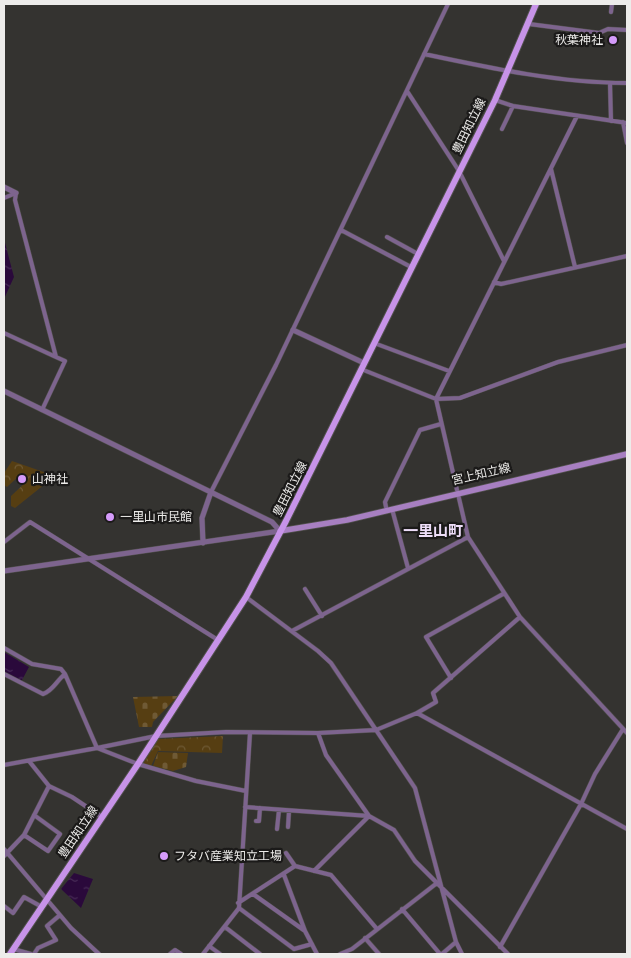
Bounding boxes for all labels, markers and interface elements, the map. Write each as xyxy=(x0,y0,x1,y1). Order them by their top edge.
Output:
place label: 秋葉神社 xyxy=(555,32,603,48)
marker: 秋葉神社 xyxy=(607,34,619,46)
street label: 豊田知立線 xyxy=(449,96,489,156)
street label: 豊田知立線 xyxy=(269,459,311,519)
street label: 宮上知立線 xyxy=(450,459,512,489)
place label: 山神社 xyxy=(32,471,68,487)
marker: 山神社 xyxy=(16,473,28,485)
place label: 一里山市民館 xyxy=(120,509,192,525)
marker: 一里山市民館 xyxy=(104,511,116,523)
district label: 一里山町 xyxy=(403,521,463,541)
street label: 豊田知立線 xyxy=(55,803,101,861)
place label: フタバ産業知立工場 xyxy=(174,848,282,864)
marker: フタバ産業知立工場 xyxy=(158,850,170,862)

